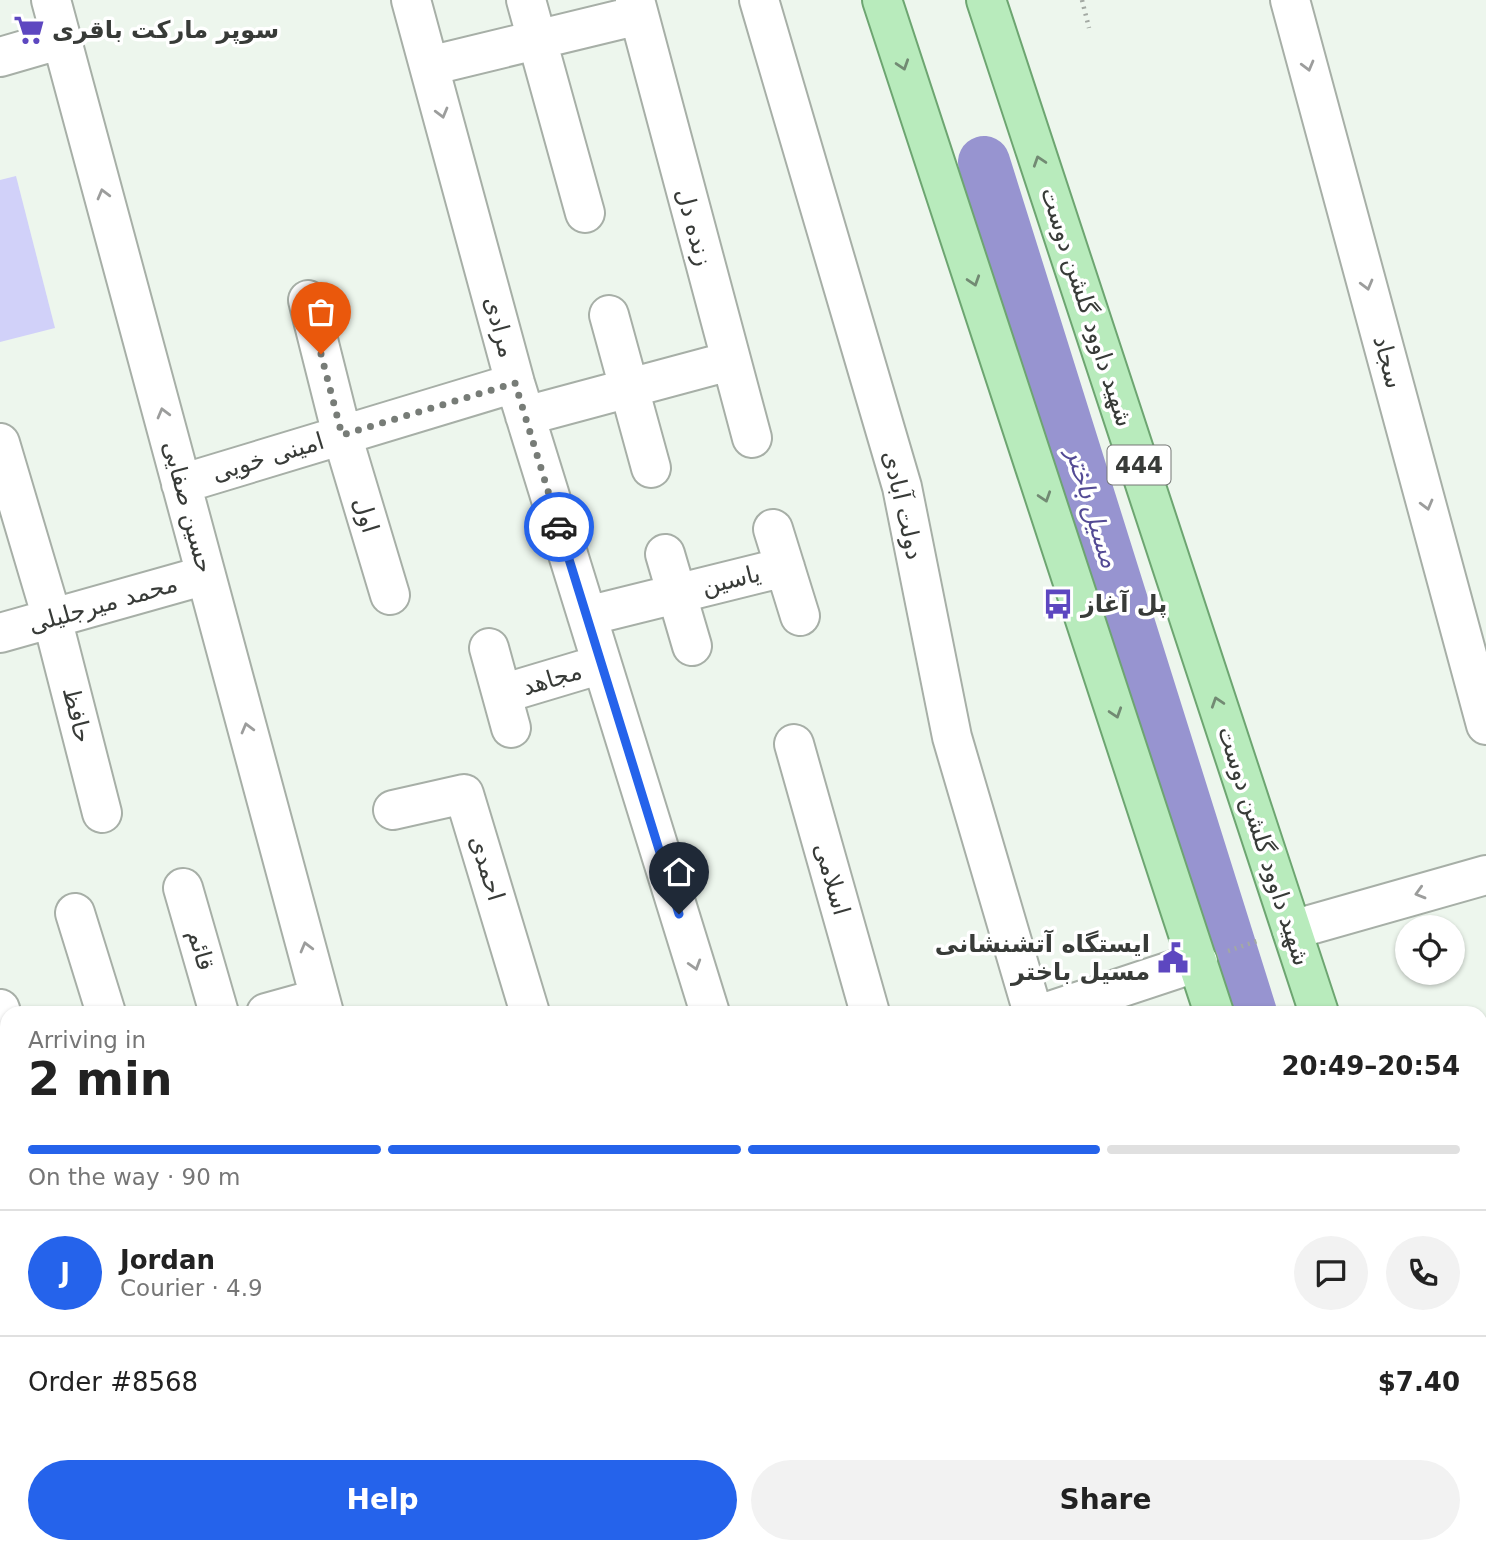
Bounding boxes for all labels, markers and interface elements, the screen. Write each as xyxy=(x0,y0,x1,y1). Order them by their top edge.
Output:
supermarket icon: سوپر مارکت باقری xyxy=(12,13,46,47)
place label: سوپر مارکت باقری xyxy=(52,16,279,44)
one-way arrow xyxy=(895,58,909,70)
one-way arrow xyxy=(1300,60,1314,72)
one-way arrow xyxy=(434,107,448,119)
one-way arrow xyxy=(1032,155,1047,167)
street label: شهید داوود گلشن دوست xyxy=(1035,184,1139,430)
street label: زنده دل xyxy=(670,185,718,269)
one-way arrow xyxy=(97,188,112,200)
one-way arrow xyxy=(966,274,980,287)
one-way arrow xyxy=(1359,279,1373,291)
pin xyxy=(291,282,351,354)
icon: bag xyxy=(302,293,340,331)
street label: مرادی xyxy=(478,293,522,361)
street label: سجاد xyxy=(1368,332,1408,392)
one-way arrow xyxy=(156,407,171,419)
street label: امینی خویی xyxy=(209,427,327,487)
street label: حسین صفایی xyxy=(157,438,219,576)
water label: مسیل باختر xyxy=(1059,443,1125,572)
road number: 444 xyxy=(1108,446,1170,485)
street label: دولت آبادی xyxy=(877,448,930,562)
one-way arrow xyxy=(1037,490,1051,503)
courier xyxy=(524,492,594,562)
street label: اول xyxy=(347,494,385,536)
one-way arrow xyxy=(1418,499,1433,511)
icon: car xyxy=(540,508,578,546)
street label: یاسین xyxy=(699,559,763,601)
street label: محمد میرجلیلی xyxy=(25,569,181,639)
bus stop icon: پل آغاز xyxy=(1041,587,1075,621)
place label: پل آغاز xyxy=(1080,589,1167,618)
street label: مجاهد xyxy=(519,657,585,701)
street label: حافظ xyxy=(57,684,97,746)
one-way arrow xyxy=(1211,697,1225,709)
one-way arrow xyxy=(1108,707,1122,719)
one-way arrow xyxy=(241,722,255,734)
street label: شهید داوود گلشن دوست xyxy=(1212,723,1316,969)
street label: احمدی xyxy=(464,832,510,904)
street label: اسلامی xyxy=(808,840,856,918)
pin xyxy=(649,842,709,914)
icon: home xyxy=(660,853,698,891)
one-way arrow xyxy=(1415,885,1427,900)
map controls xyxy=(1395,915,1465,985)
button: locate xyxy=(1395,915,1465,985)
street label: قائم xyxy=(182,926,220,974)
place label: ایستگاه آتشنشانی مسیل باختر xyxy=(935,929,1150,986)
public building icon: ایستگاه آتشنشانی مسیل باختر xyxy=(1156,941,1190,975)
one-way arrow xyxy=(300,942,314,954)
one-way arrow xyxy=(687,959,702,971)
text: Arriving in xyxy=(28,1027,146,1053)
text: 20:49–20:54 xyxy=(1281,1051,1460,1081)
text: 2 min xyxy=(28,1052,172,1106)
text: On the way · 90 m xyxy=(28,1164,240,1190)
button: chat xyxy=(1294,1236,1368,1310)
button: phone xyxy=(1386,1236,1460,1310)
text: Jordan xyxy=(120,1245,215,1275)
text: J xyxy=(60,1258,70,1288)
text: Courier · 4.9 xyxy=(120,1275,263,1301)
text: Order #8568 xyxy=(28,1367,198,1397)
text: $7.40 xyxy=(1378,1367,1460,1397)
button: Help xyxy=(28,1460,737,1540)
button: Share xyxy=(751,1460,1460,1540)

